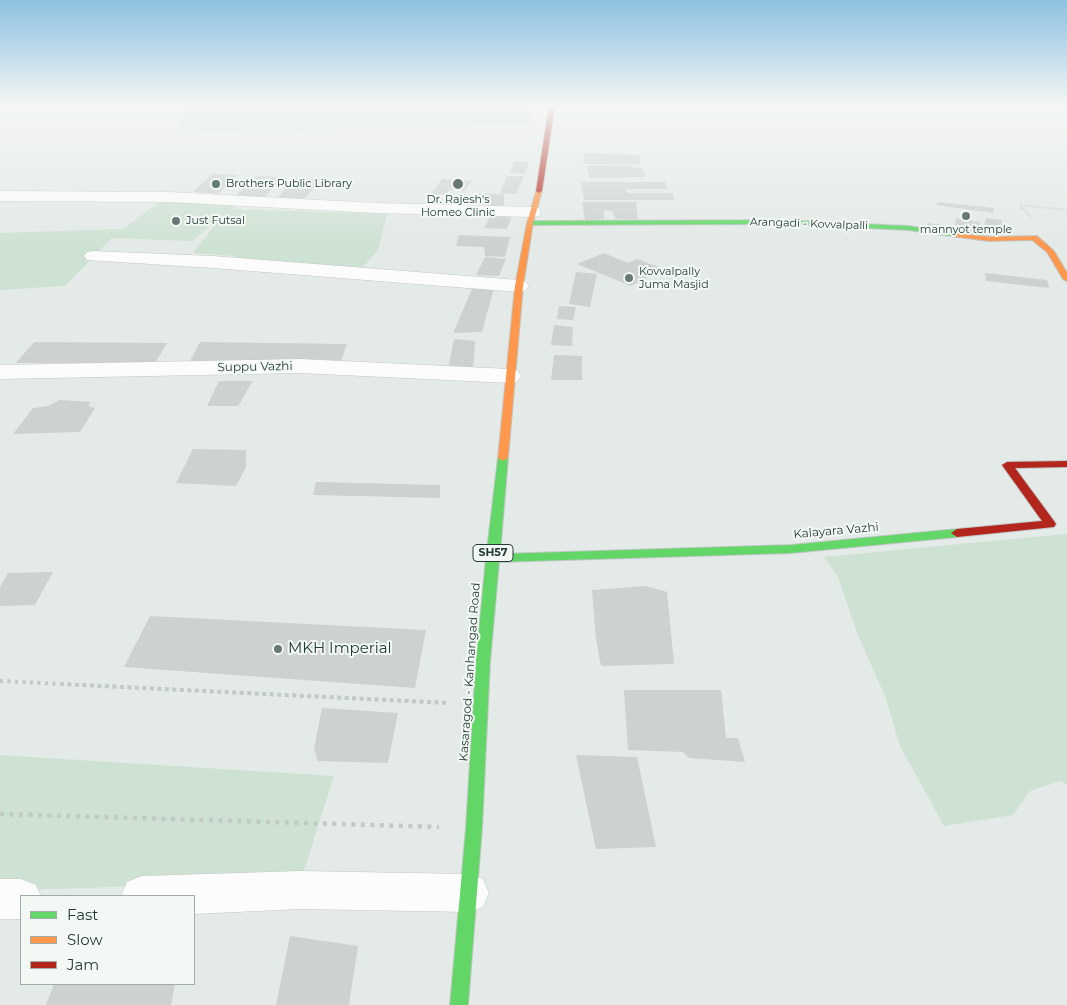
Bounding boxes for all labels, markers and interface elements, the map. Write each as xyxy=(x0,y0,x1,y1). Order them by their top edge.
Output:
place label: Brothers Public Library xyxy=(226,177,352,191)
marker: Dr. Rajesh's Homeo Clinic xyxy=(451,177,465,191)
marker: Brothers Public Library xyxy=(210,178,222,190)
place label: Dr. Rajesh's Homeo Clinic xyxy=(421,193,495,219)
marker: mannyot temple xyxy=(960,210,972,222)
place label: Just Futsal xyxy=(186,214,245,228)
marker: Just Futsal xyxy=(170,215,182,227)
street label: Arangadi - Kovvalpalli xyxy=(750,215,868,233)
place label: mannyot temple xyxy=(920,223,1012,237)
place label: Kovvalpally Juma Masjid xyxy=(639,265,709,291)
marker: Kovvalpally Juma Masjid xyxy=(623,272,635,284)
street label: Suppu Vazhi xyxy=(217,359,293,375)
street label: Kalayara Vazhi xyxy=(793,520,879,542)
road number: SH57 xyxy=(473,544,513,562)
street label: Kasaragod - Kanhangad Road xyxy=(457,582,483,762)
place label: MKH Imperial xyxy=(288,640,392,658)
marker: MKH Imperial xyxy=(272,643,284,655)
legend xyxy=(20,895,195,985)
text: Fast xyxy=(67,905,98,924)
text: Slow xyxy=(67,930,103,949)
text: Jam xyxy=(67,955,99,974)

